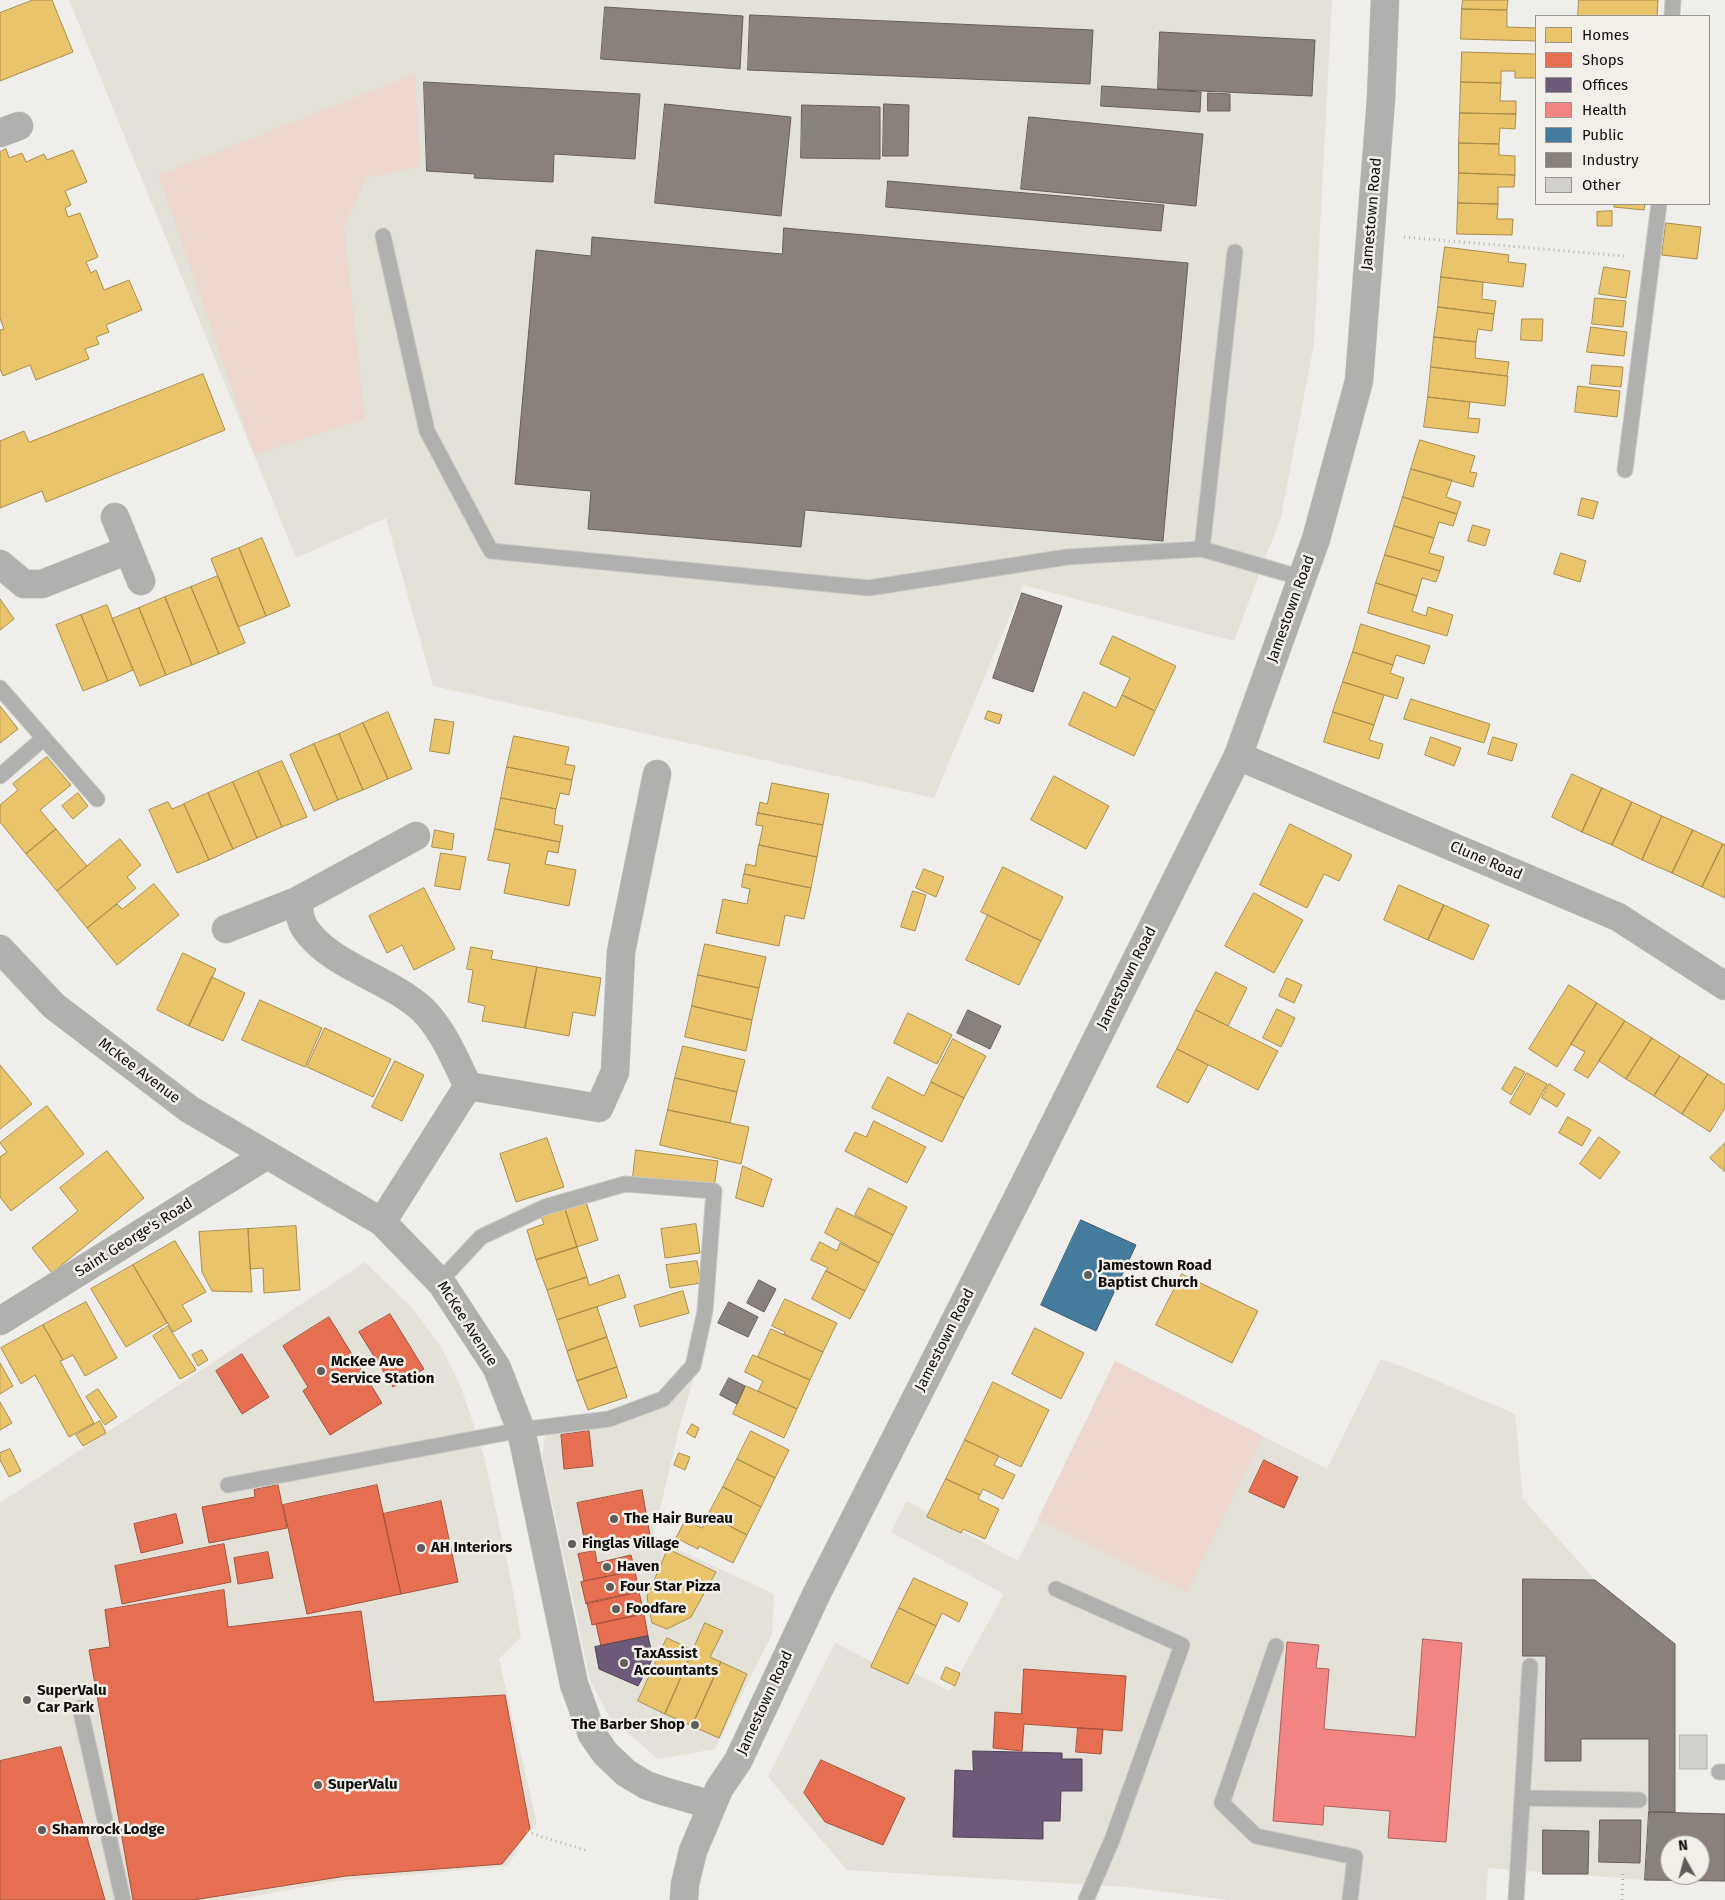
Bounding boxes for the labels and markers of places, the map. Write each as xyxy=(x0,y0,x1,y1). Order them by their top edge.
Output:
place label: Jamestown Road Baptist Church xyxy=(1098,1257,1212,1292)
marker: Jamestown Road Baptist Church xyxy=(1082,1269,1094,1281)
place label: McKee Ave Service Station xyxy=(331,1353,434,1388)
marker: McKee Ave Service Station xyxy=(315,1365,327,1377)
place label: The Hair Bureau xyxy=(624,1510,733,1528)
marker: The Hair Bureau xyxy=(608,1513,620,1525)
place label: Finglas Village xyxy=(582,1535,679,1553)
marker: Finglas Village xyxy=(566,1538,578,1550)
place label: AH Interiors xyxy=(431,1539,512,1557)
marker: AH Interiors xyxy=(415,1542,427,1554)
place label: Haven xyxy=(617,1558,659,1576)
marker: Haven xyxy=(601,1561,613,1573)
place label: Four Star Pizza xyxy=(620,1578,721,1596)
marker: Four Star Pizza xyxy=(604,1581,616,1593)
place label: Foodfare xyxy=(626,1600,686,1618)
marker: Foodfare xyxy=(610,1603,622,1615)
place label: TaxAssist Accountants xyxy=(634,1645,718,1680)
marker: TaxAssist Accountants xyxy=(618,1657,630,1669)
place label: SuperValu Car Park xyxy=(37,1682,106,1717)
marker: SuperValu Car Park xyxy=(21,1694,33,1706)
place label: The Barber Shop xyxy=(571,1716,685,1734)
marker: The Barber Shop xyxy=(689,1719,701,1731)
place label: SuperValu xyxy=(328,1776,397,1794)
marker: SuperValu xyxy=(312,1779,324,1791)
place label: Shamrock Lodge xyxy=(52,1821,165,1839)
marker: Shamrock Lodge xyxy=(36,1824,48,1836)

